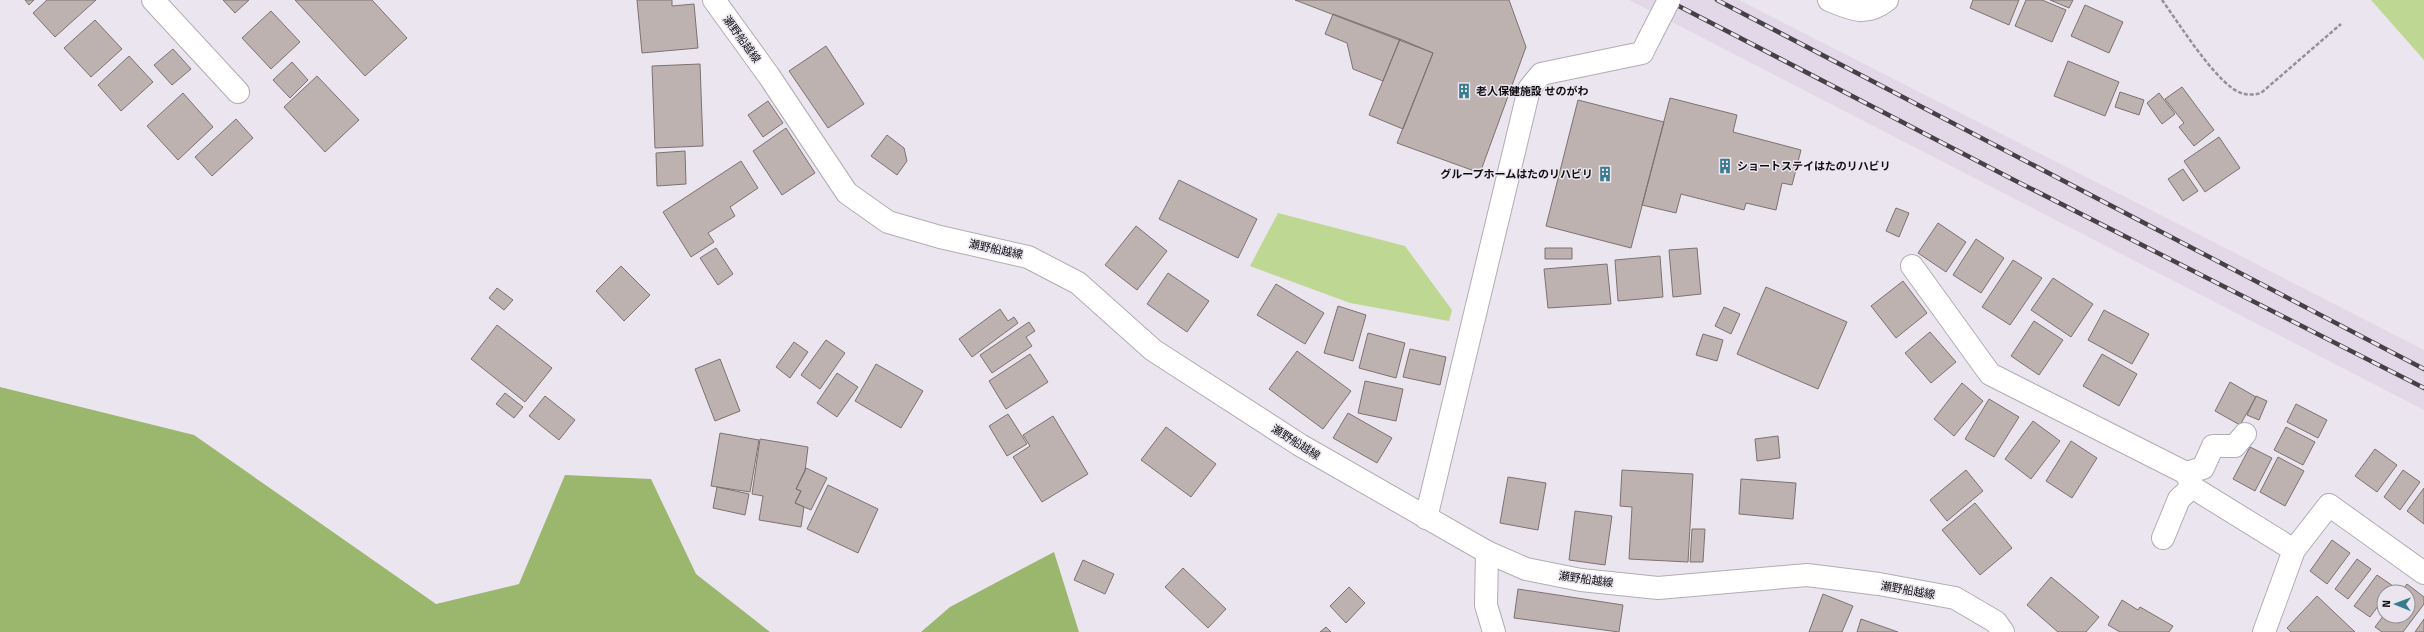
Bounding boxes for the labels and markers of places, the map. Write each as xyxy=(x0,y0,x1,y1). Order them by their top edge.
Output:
building icon: 老人保健施設 せのがわ xyxy=(1455,82,1473,100)
place label: 老人保健施設 せのがわ xyxy=(1476,83,1588,99)
building icon: ショートステイはたのリハビリ xyxy=(1716,157,1734,175)
place label: ショートステイはたのリハビリ xyxy=(1737,158,1891,174)
building icon: グループホームはたのリハビリ xyxy=(1596,165,1614,183)
place label: グループホームはたのリハビリ xyxy=(1440,166,1593,182)

